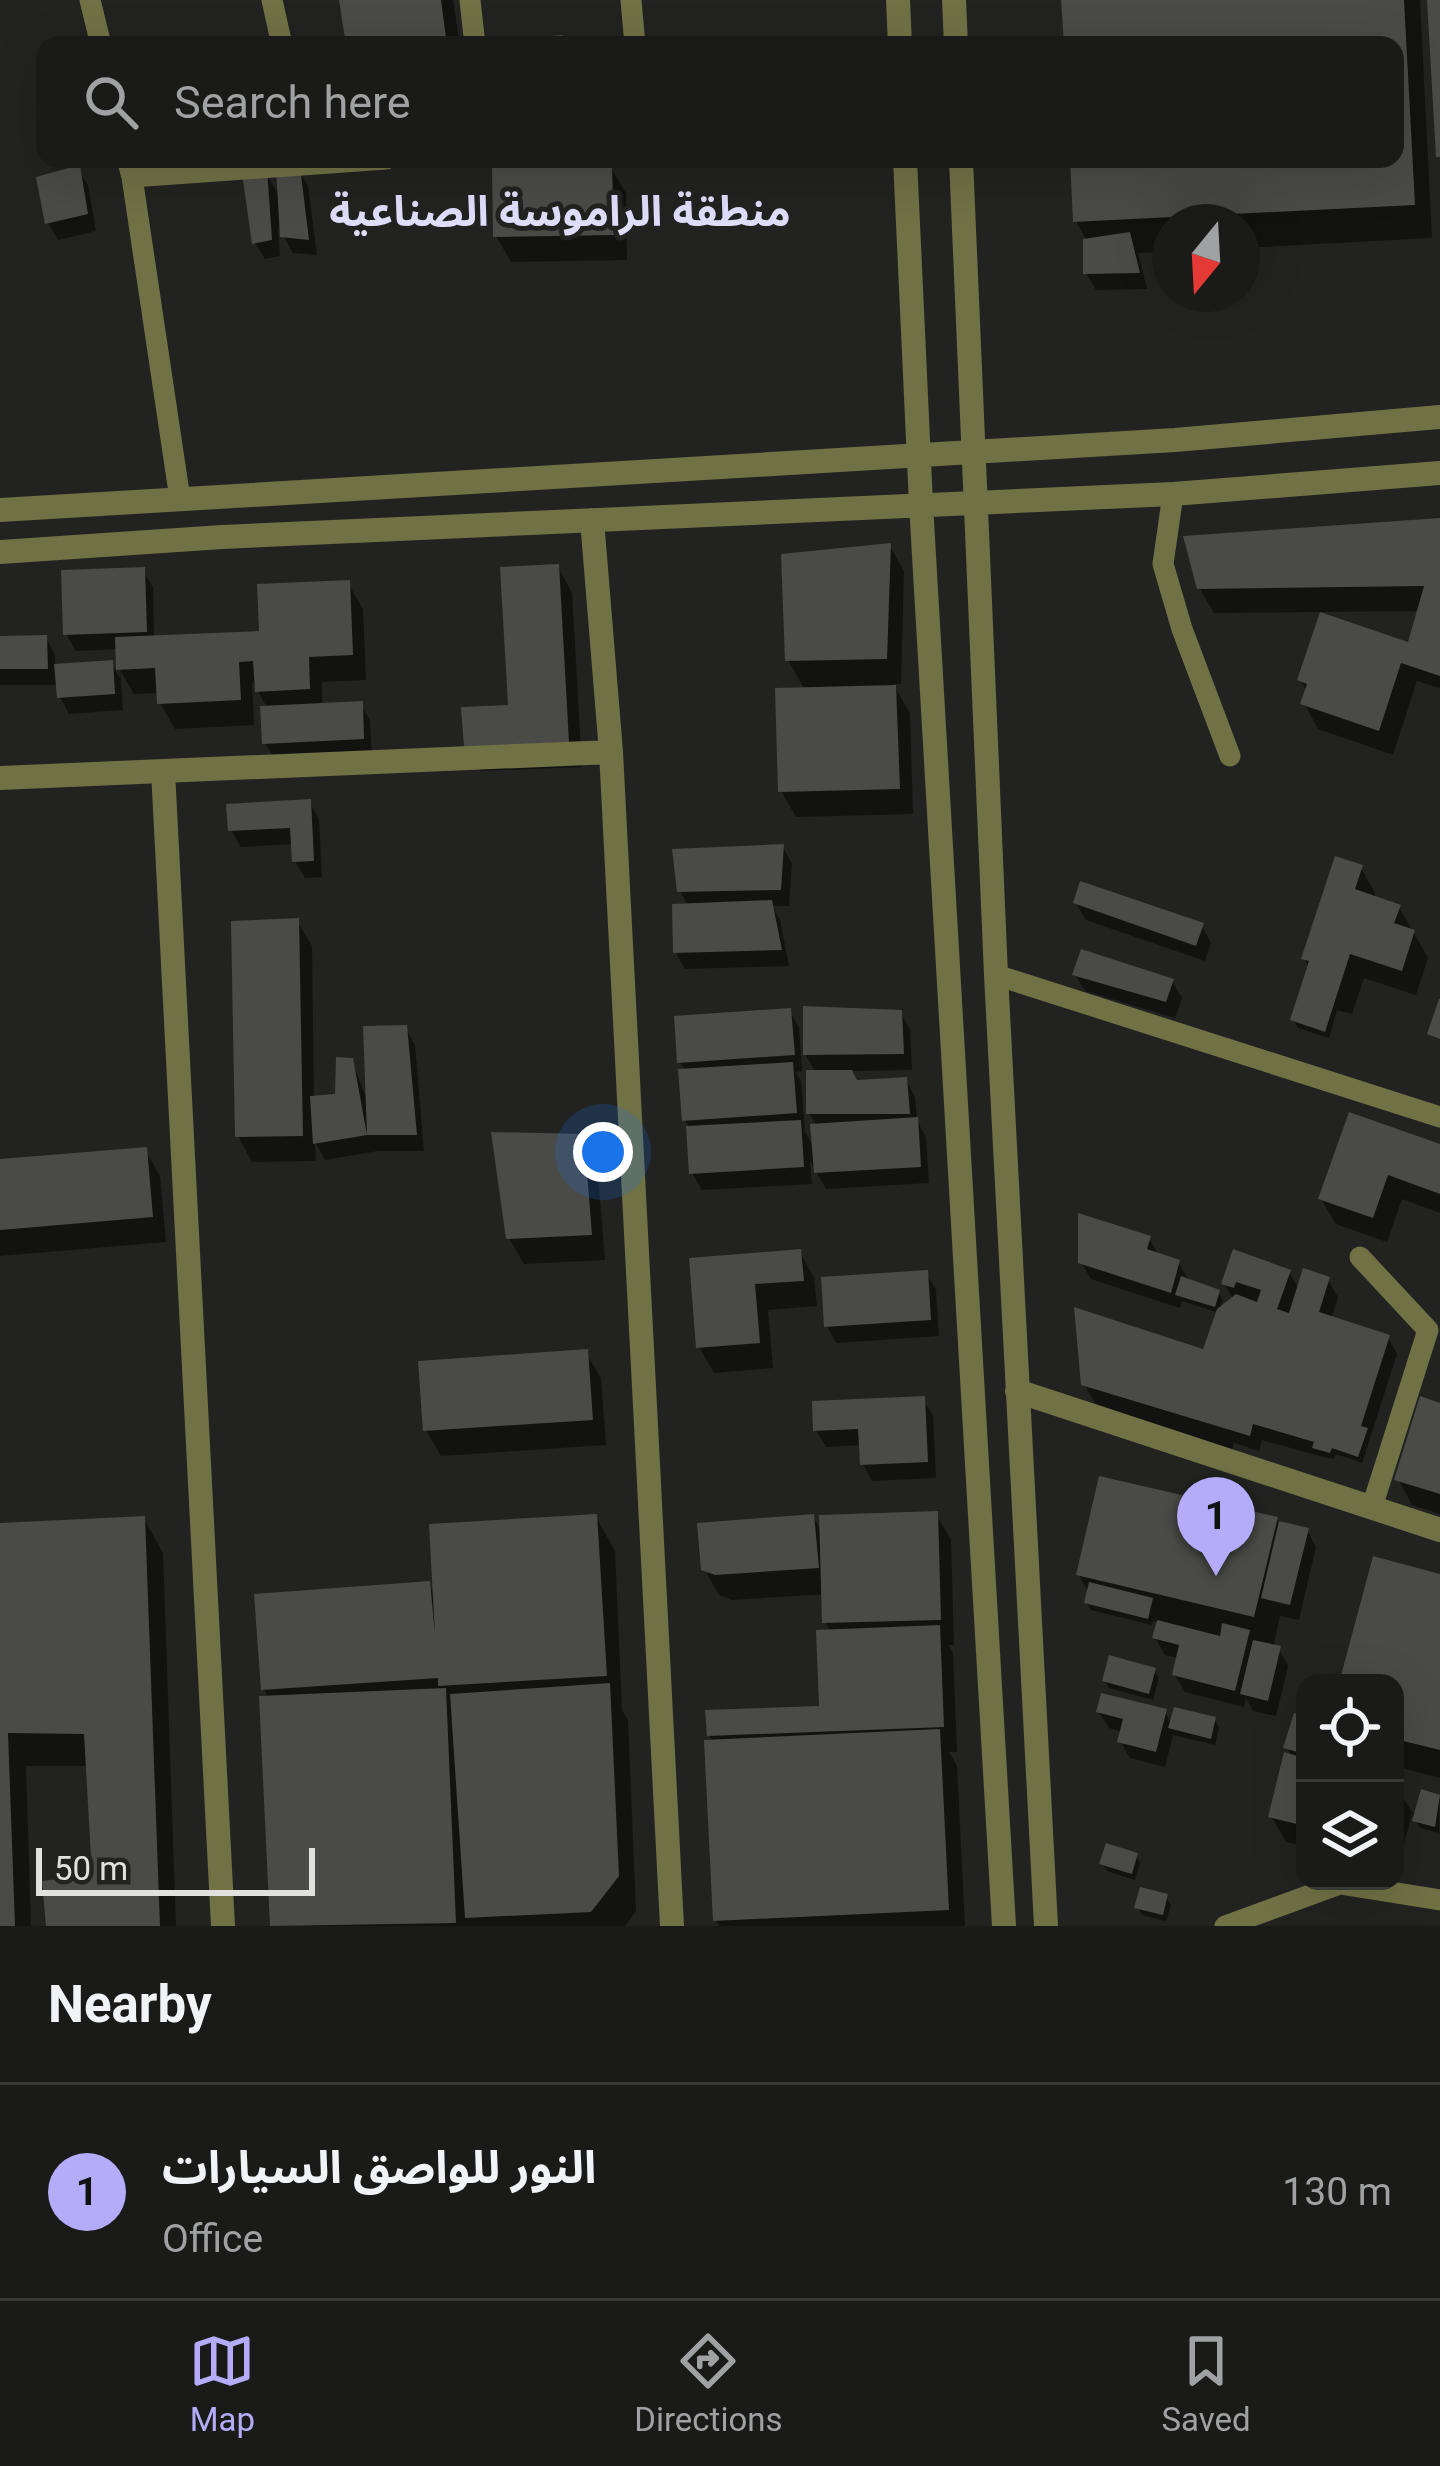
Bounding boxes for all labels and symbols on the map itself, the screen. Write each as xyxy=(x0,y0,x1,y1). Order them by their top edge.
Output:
district label: منطقة الراموسة الصناعية xyxy=(329,187,791,236)
north arrow xyxy=(1152,204,1260,312)
your location xyxy=(573,1122,633,1182)
pin: 1 xyxy=(1177,1477,1255,1576)
scale bar xyxy=(36,1842,315,1895)

